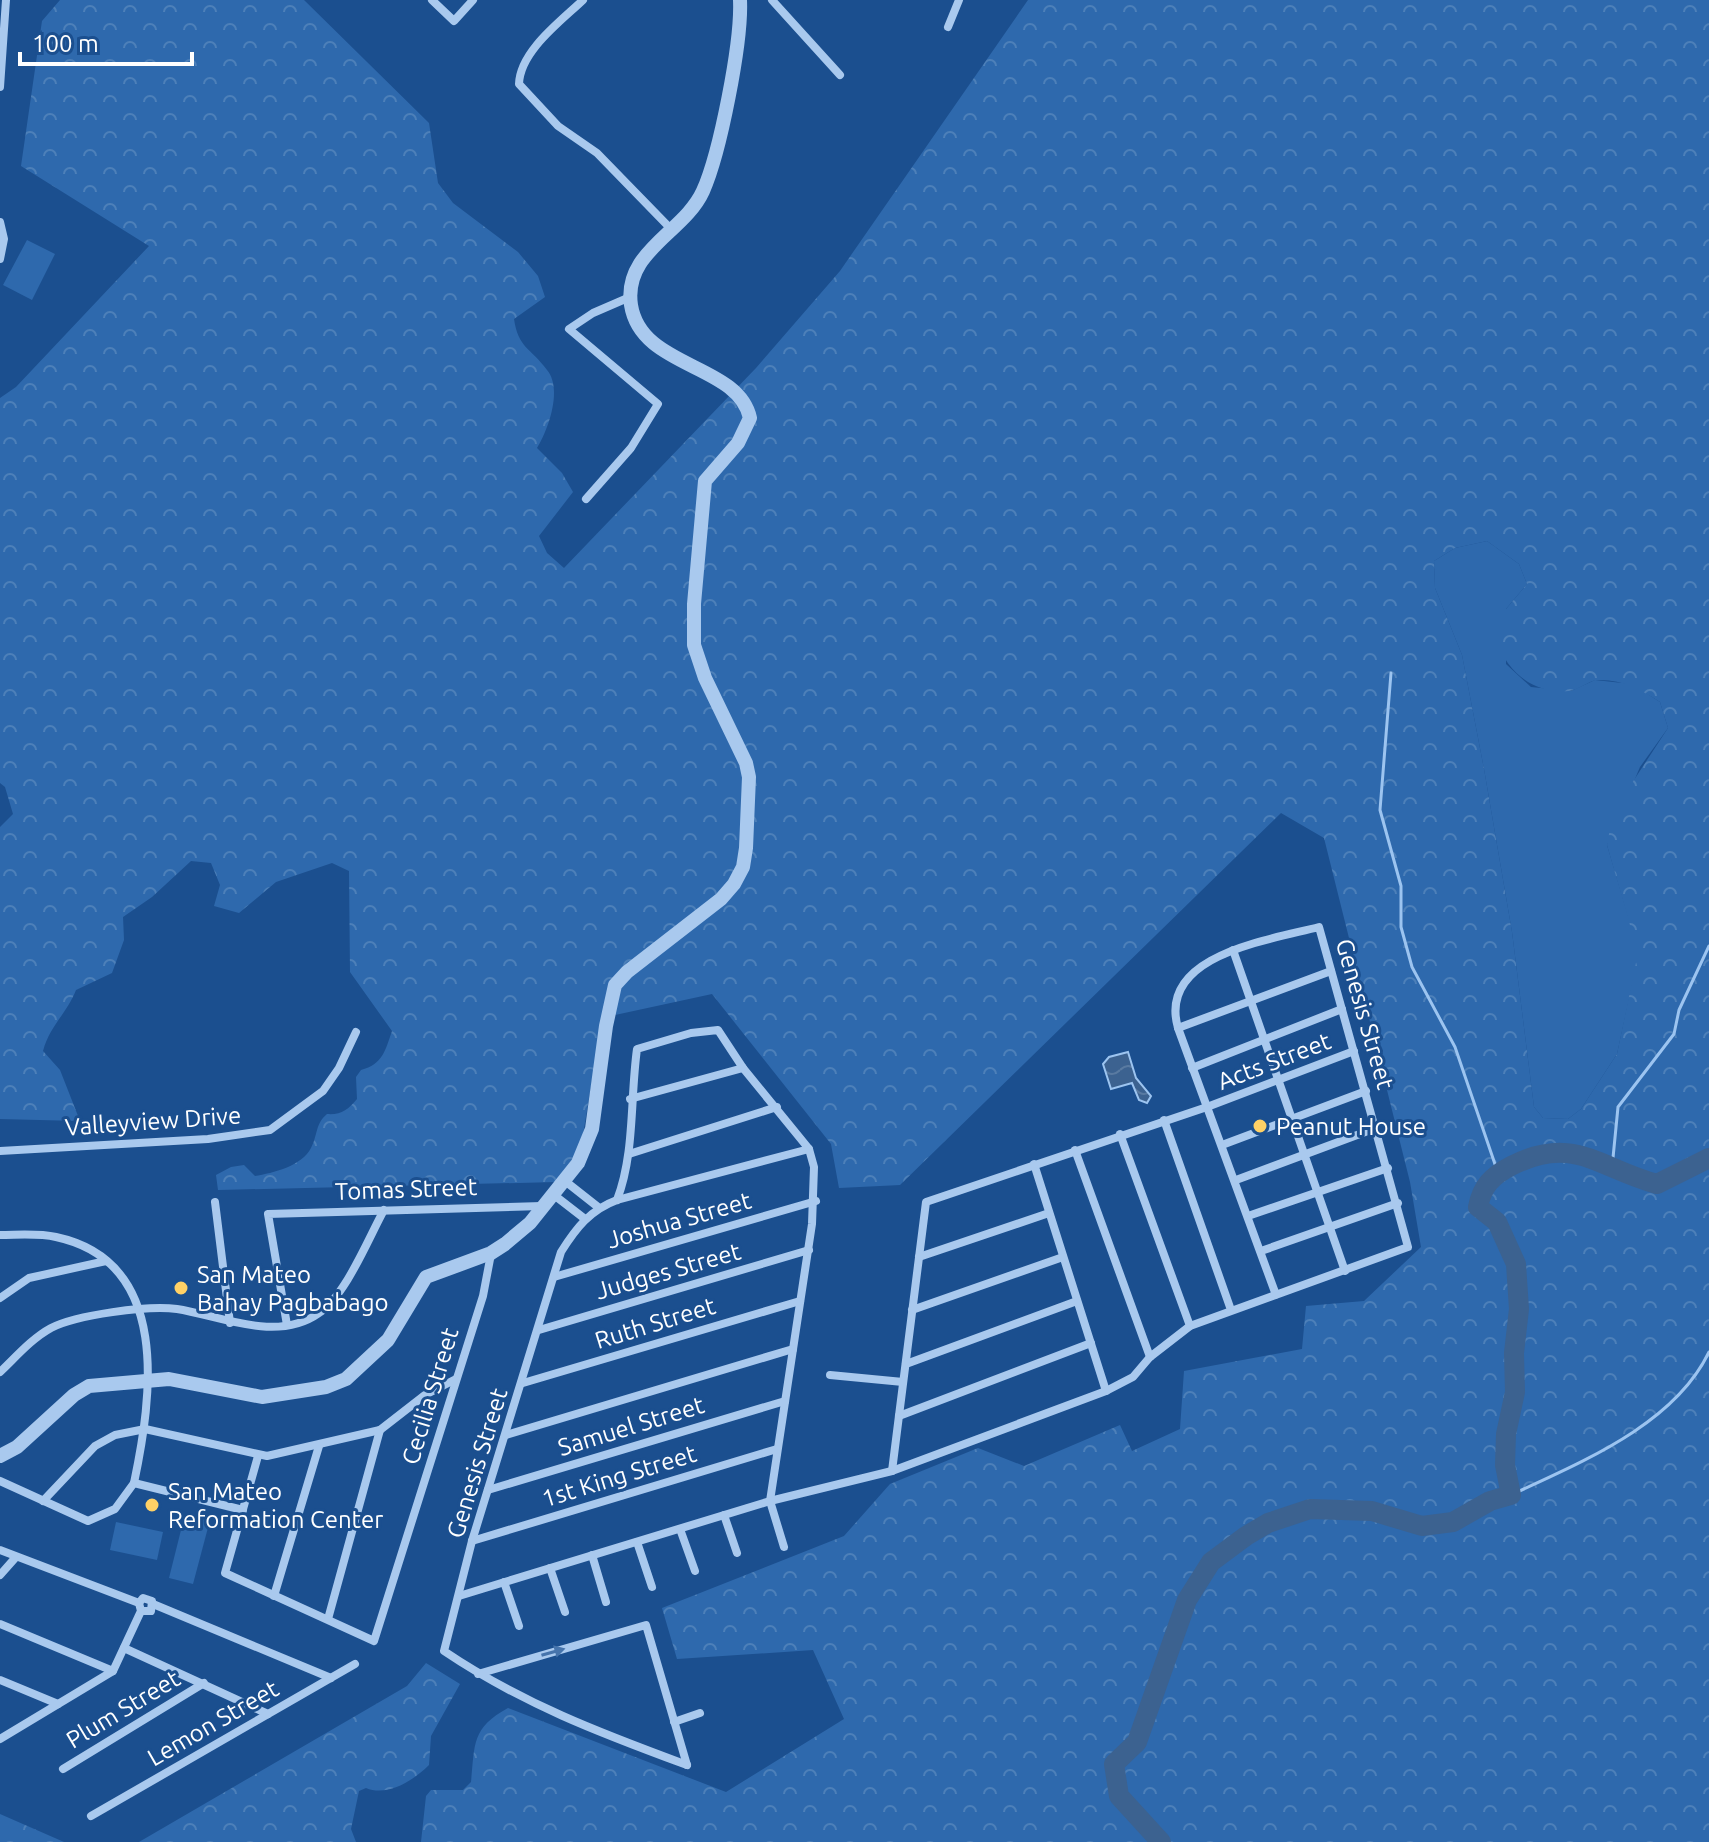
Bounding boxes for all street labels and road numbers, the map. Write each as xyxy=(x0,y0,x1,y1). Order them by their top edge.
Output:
street label: Genesis Street xyxy=(1331,936,1400,1093)
street label: Acts Street xyxy=(1214,1027,1335,1095)
street label: Valleyview Drive xyxy=(64,1101,242,1141)
street label: Tomas Street xyxy=(334,1173,478,1205)
street label: Joshua Street xyxy=(604,1186,755,1253)
street label: Judges Street xyxy=(592,1237,744,1305)
street label: Ruth Street xyxy=(592,1292,719,1354)
street label: Cecilia Street xyxy=(396,1324,464,1468)
street label: Genesis Street xyxy=(441,1384,513,1541)
street label: Samuel Street xyxy=(555,1391,708,1461)
street label: 1st King Street xyxy=(539,1440,700,1512)
street label: Plum Street xyxy=(61,1664,185,1753)
street label: Lemon Street xyxy=(143,1674,284,1771)

